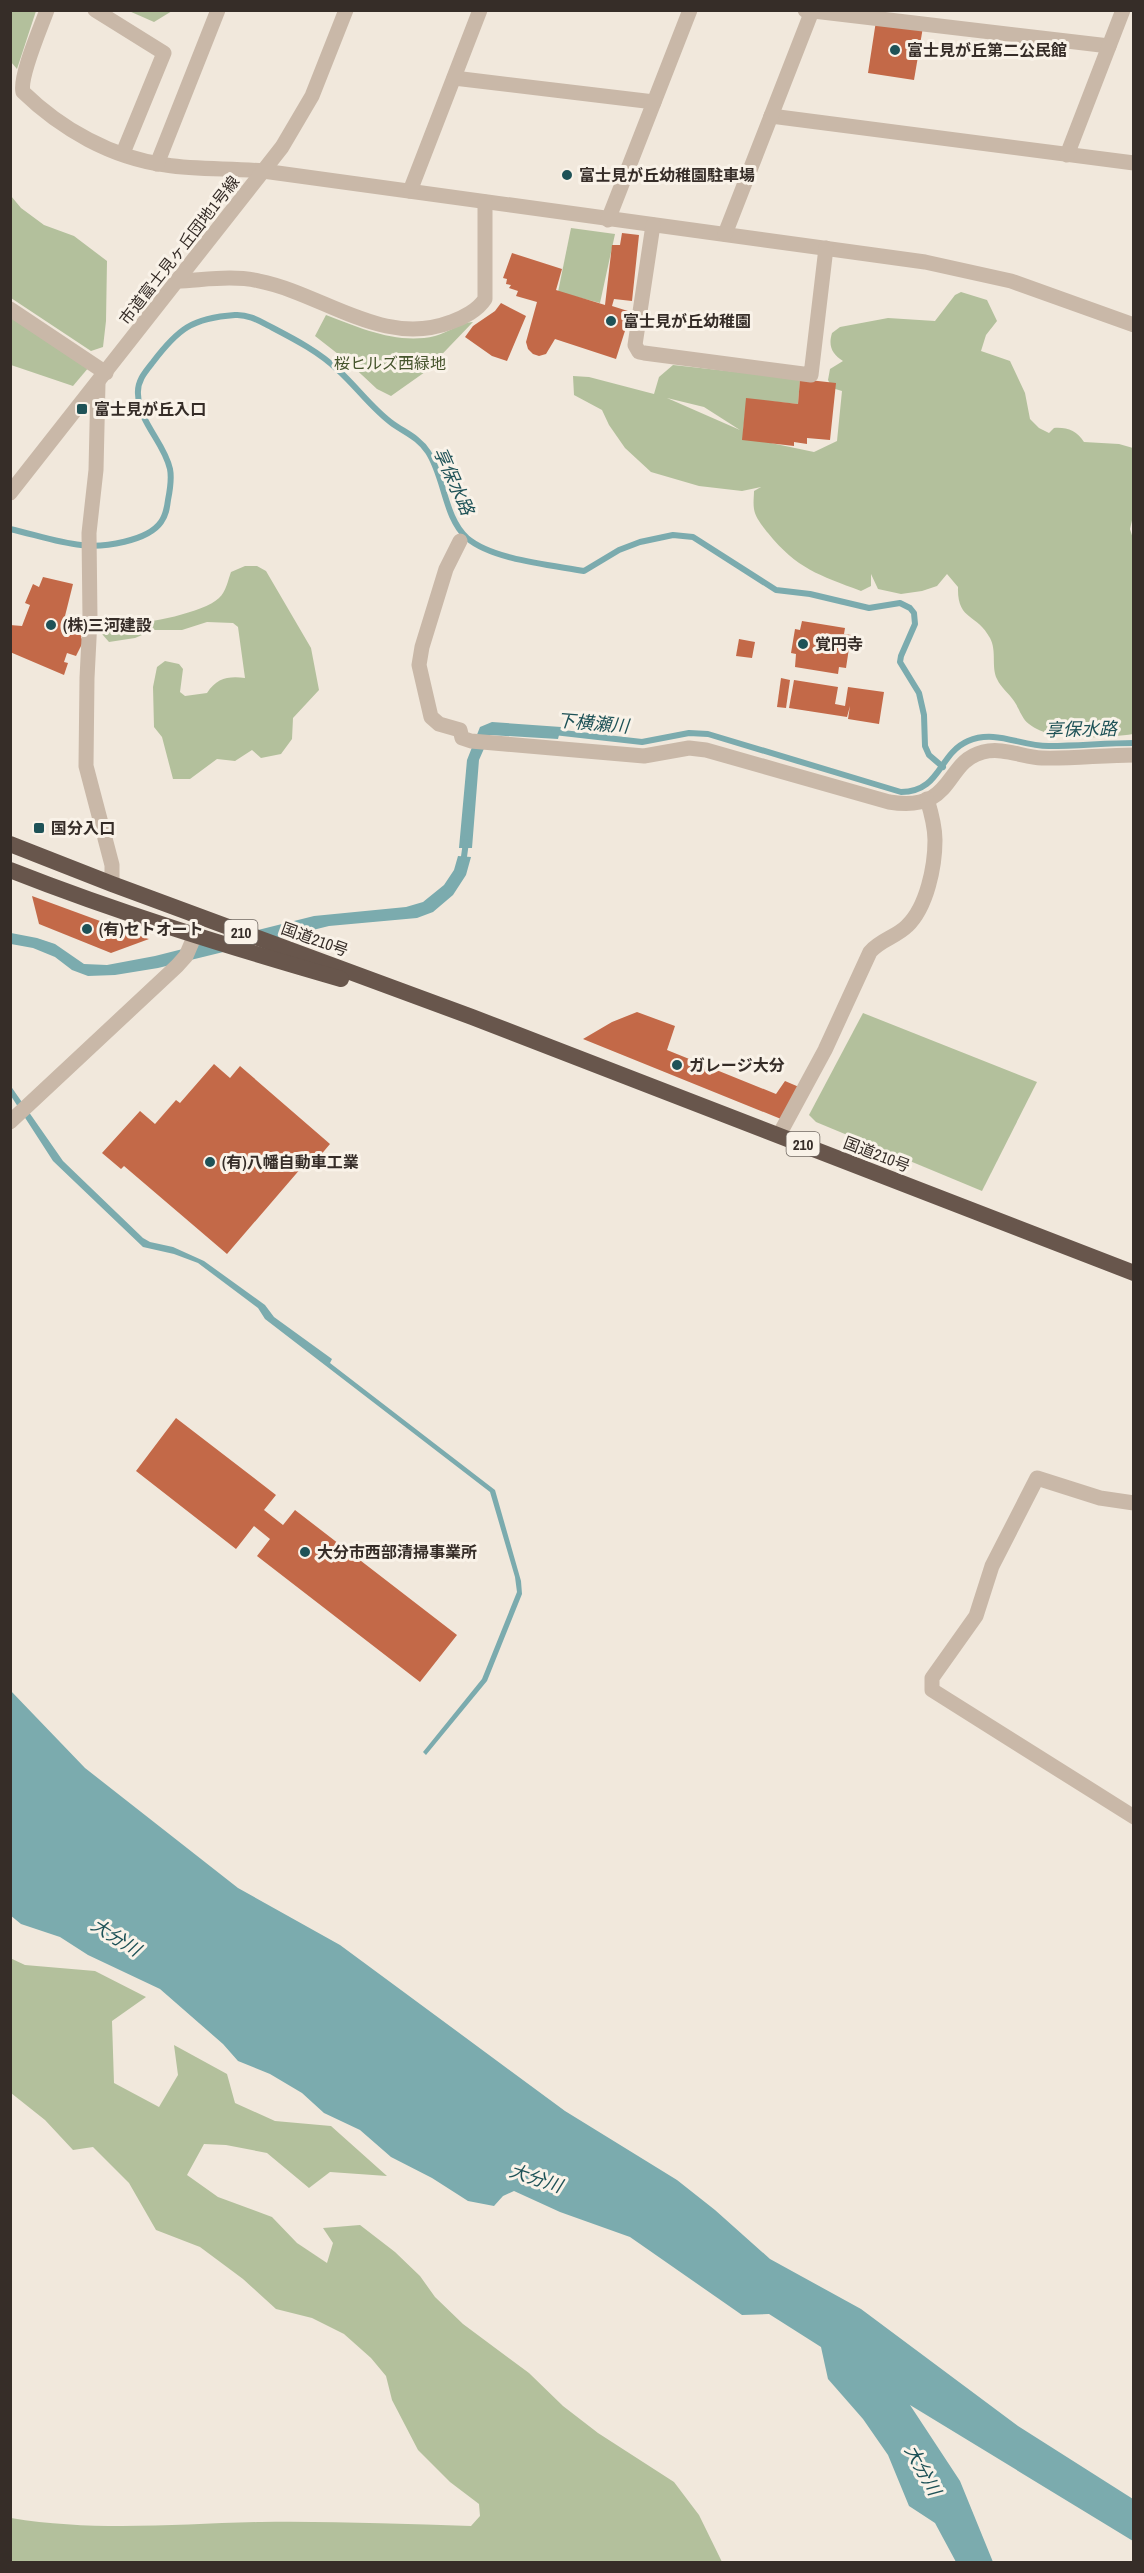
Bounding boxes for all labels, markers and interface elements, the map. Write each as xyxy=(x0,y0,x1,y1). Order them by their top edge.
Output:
place label: 富士見が丘第二公民館 xyxy=(907,39,1067,61)
marker: 富士見が丘第二公民館 xyxy=(888,43,902,57)
place label: 富士見が丘幼稚園駐車場 xyxy=(579,164,755,186)
marker: 富士見が丘幼稚園駐車場 xyxy=(560,168,574,182)
street label: 市道富士見ヶ丘団地1号線 xyxy=(114,171,244,329)
place label: 富士見が丘幼稚園 xyxy=(623,310,751,332)
marker: 富士見が丘幼稚園 xyxy=(604,314,618,328)
park label: 桜ヒルズ西緑地 xyxy=(334,352,446,374)
place label: 富士見が丘入口 xyxy=(94,398,206,420)
marker: 富士見が丘入口 xyxy=(75,402,89,416)
water label: 享保水路 xyxy=(428,443,481,521)
place label: (株)三河建設 xyxy=(63,614,152,636)
marker: (株)三河建設 xyxy=(44,618,58,632)
place label: 覚円寺 xyxy=(815,633,863,655)
marker: 覚円寺 xyxy=(796,637,810,651)
water label: 下横瀬川 xyxy=(556,707,632,739)
water label: 享保水路 xyxy=(1045,716,1119,742)
place label: 国分入口 xyxy=(51,817,115,839)
marker: 国分入口 xyxy=(32,821,46,835)
street label: 国道210号 xyxy=(278,917,352,961)
place label: (有)セトオート xyxy=(99,918,204,940)
road number: 210 xyxy=(224,920,258,944)
marker: (有)セトオート xyxy=(80,922,94,936)
place label: ガレージ大分 xyxy=(689,1054,785,1076)
marker: ガレージ大分 xyxy=(670,1058,684,1072)
street label: 国道210号 xyxy=(840,1131,914,1177)
road number: 210 xyxy=(786,1132,820,1156)
place label: (有)八幡自動車工業 xyxy=(222,1151,359,1173)
marker: (有)八幡自動車工業 xyxy=(203,1155,217,1169)
place label: 大分市西部清掃事業所 xyxy=(317,1541,477,1563)
marker: 大分市西部清掃事業所 xyxy=(298,1545,312,1559)
water label: 大分川 xyxy=(86,1912,147,1963)
water label: 大分川 xyxy=(506,2158,567,2199)
water label: 大分川 xyxy=(899,2440,948,2501)

